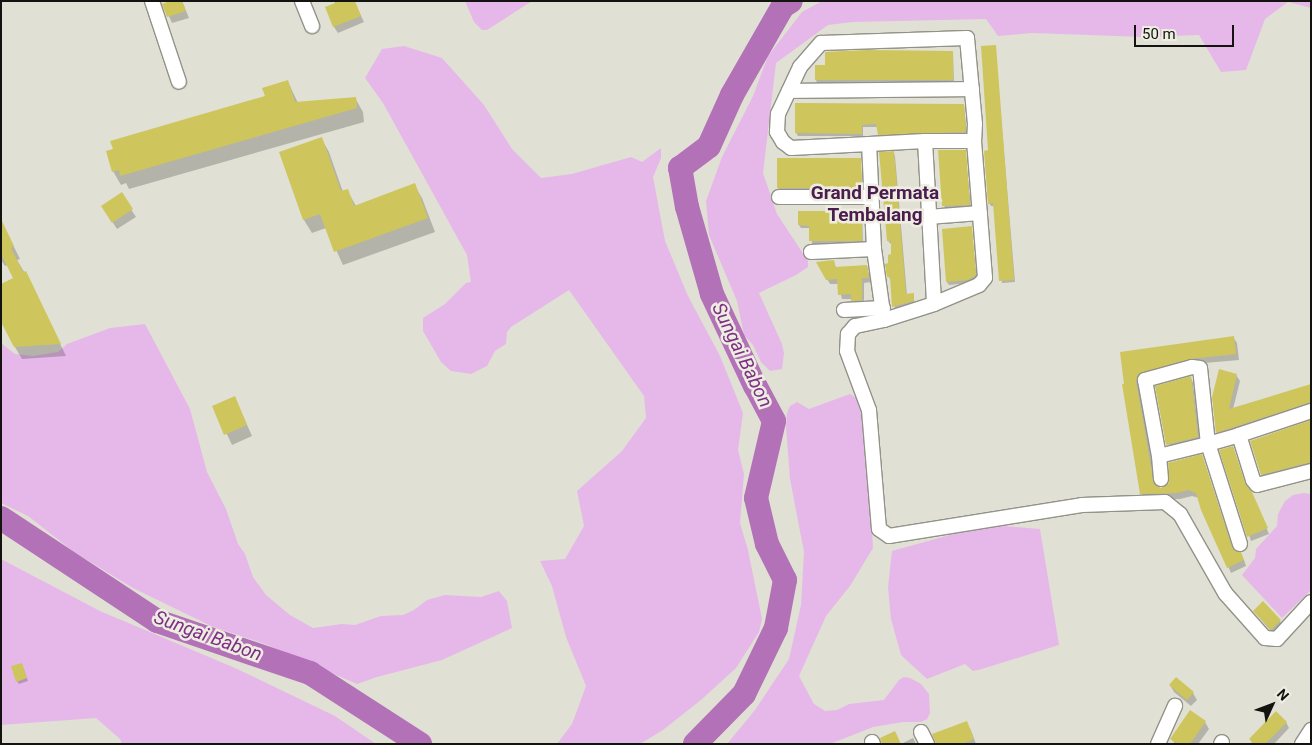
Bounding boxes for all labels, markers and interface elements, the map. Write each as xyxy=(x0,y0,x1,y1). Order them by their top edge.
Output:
scale bar xyxy=(1137,15,1237,47)
text: 50 m xyxy=(1142,25,1176,43)
district label: Grand Permata Tembalang xyxy=(811,182,939,226)
water label: Sungai Babon xyxy=(707,299,777,411)
water label: Sungai Babon xyxy=(151,606,265,666)
north arrow xyxy=(1247,680,1297,730)
text: N xyxy=(1274,686,1292,704)

